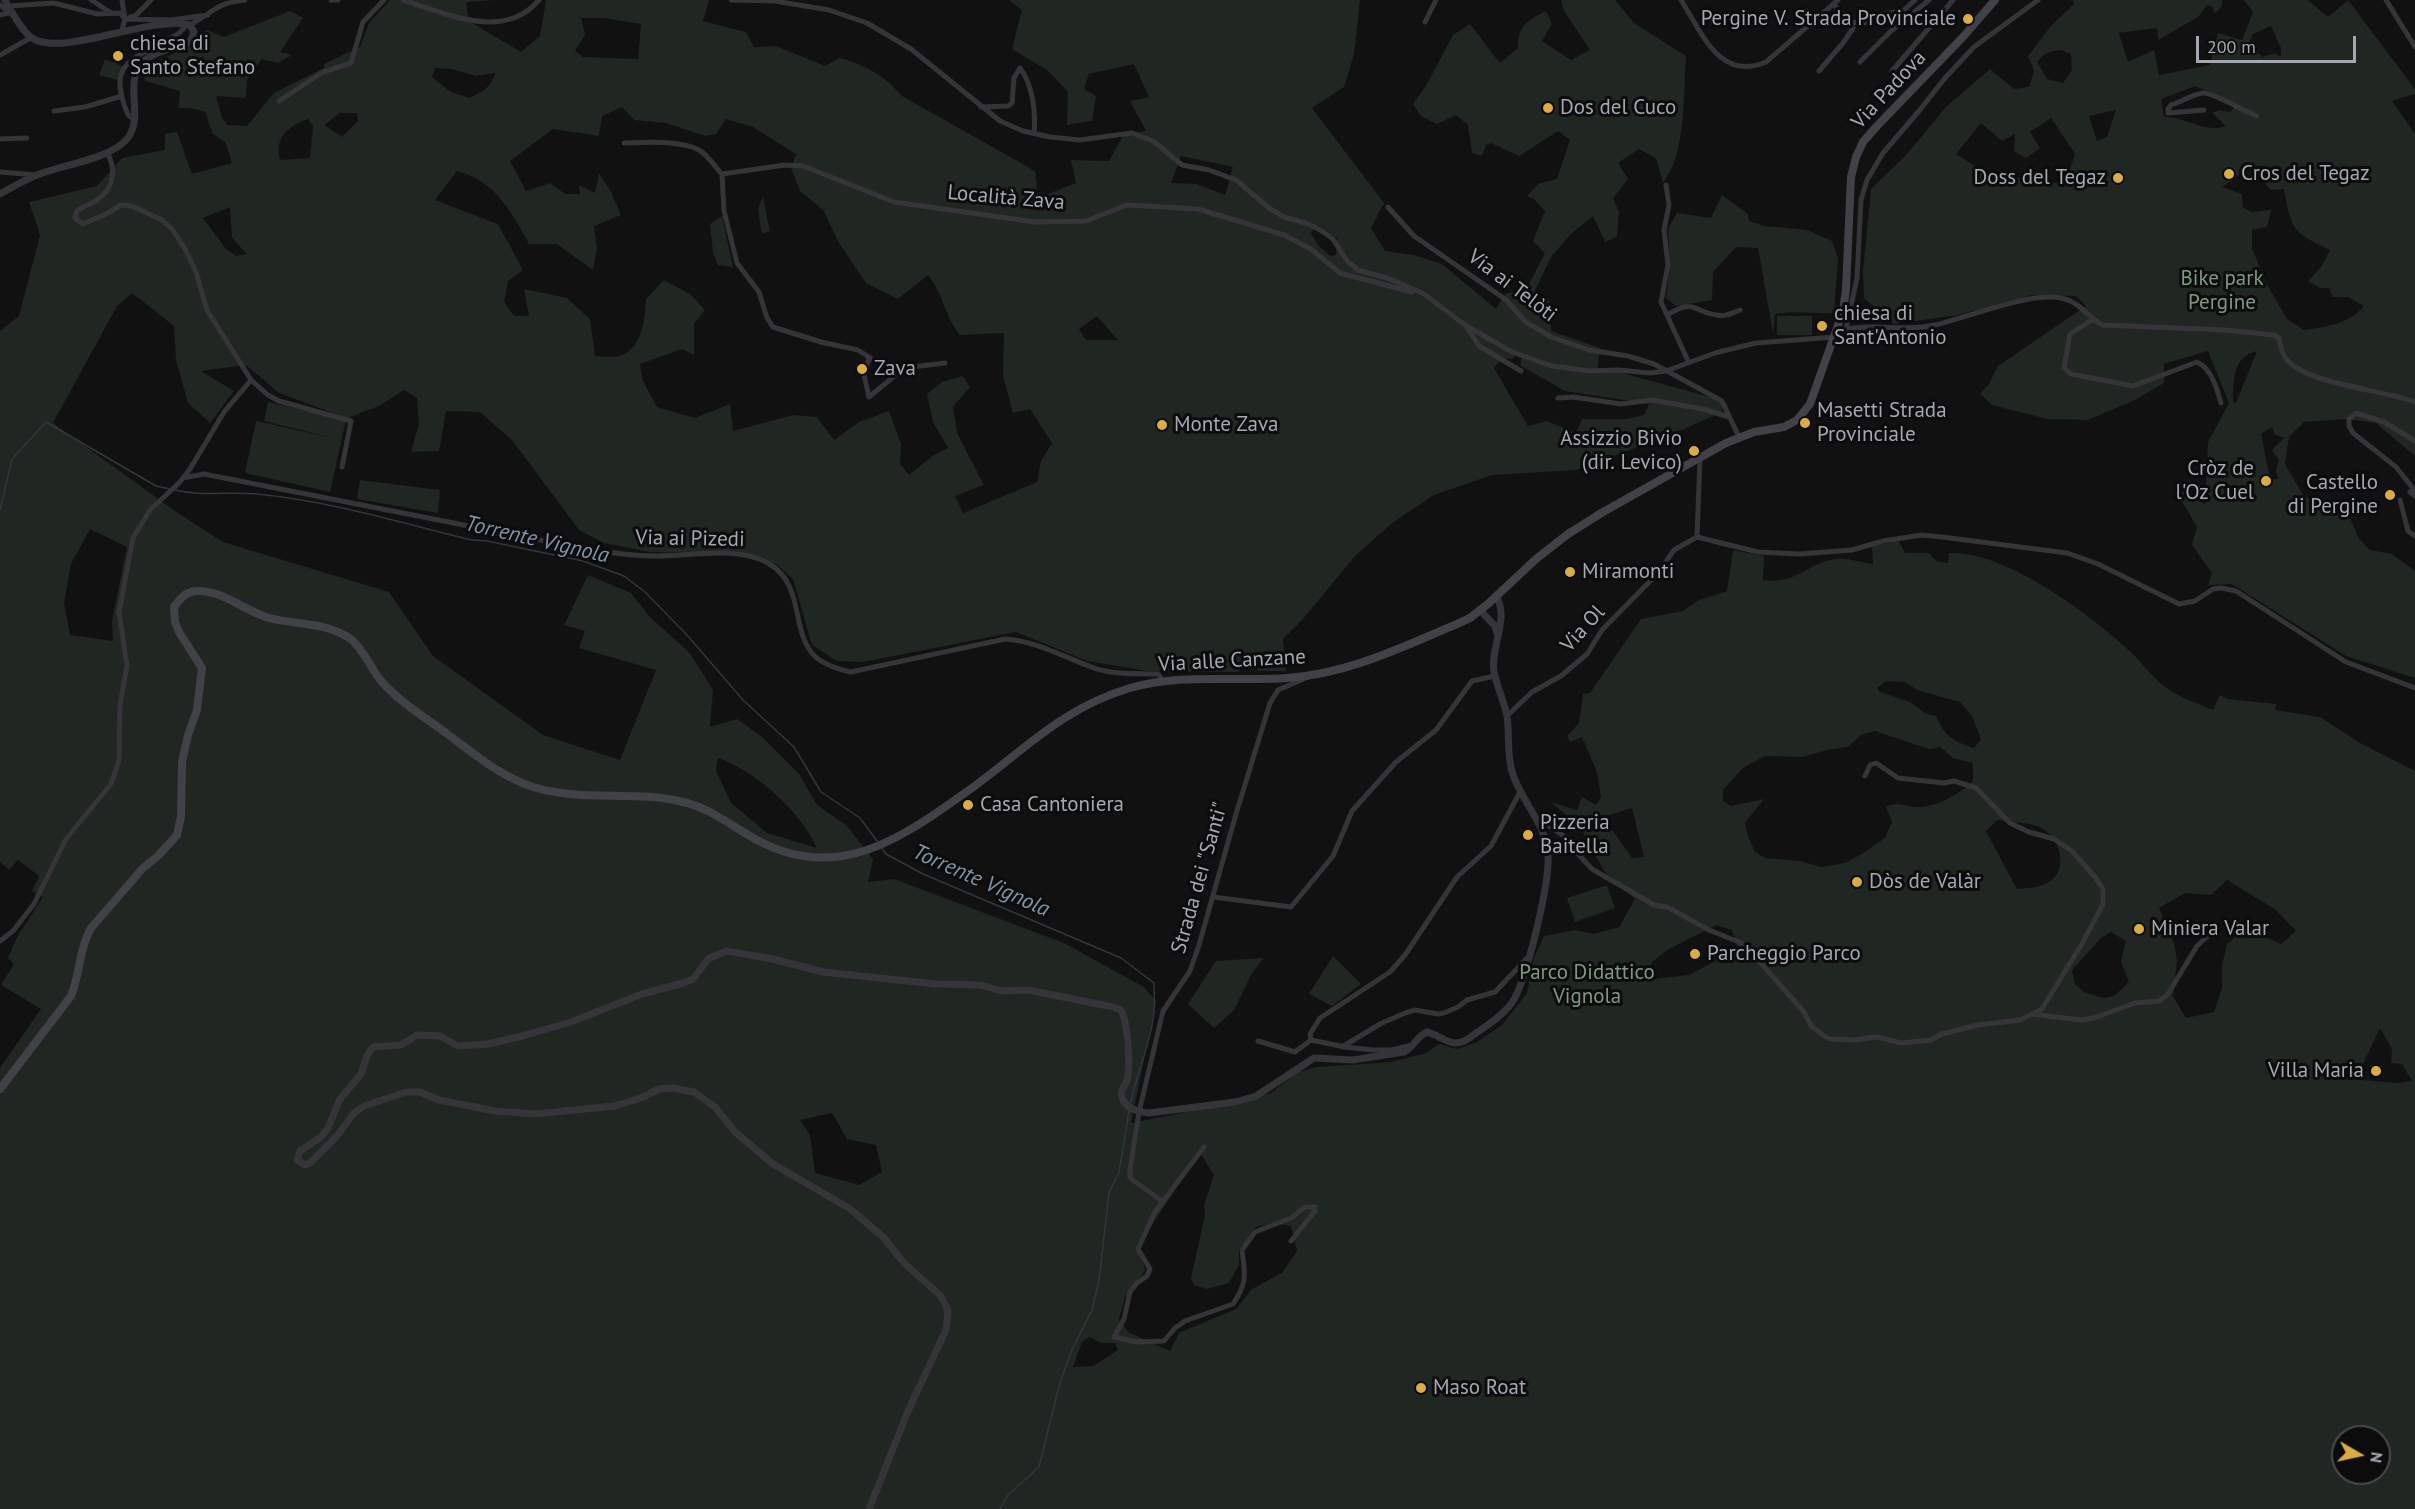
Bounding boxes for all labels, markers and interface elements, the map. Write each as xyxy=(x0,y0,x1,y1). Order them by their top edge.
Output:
place label: Pergine V. Strada Provinciale xyxy=(1701,6,1956,32)
marker: Pergine V. Strada Provinciale xyxy=(1961,12,1975,26)
scale bar xyxy=(2199,24,2360,62)
place label: chiesa di Santo Stefano xyxy=(130,31,255,81)
text: 200 m xyxy=(2207,35,2256,58)
street label: Via Padova xyxy=(1846,46,1932,134)
marker: chiesa di Santo Stefano xyxy=(111,49,125,63)
place label: Dos del Cuco xyxy=(1560,95,1676,121)
marker: Dos del Cuco xyxy=(1541,101,1555,115)
place label: Cros del Tegaz xyxy=(2241,161,2370,187)
place label: Doss del Tegaz xyxy=(1974,165,2106,191)
marker: Cros del Tegaz xyxy=(2222,167,2236,181)
marker: Doss del Tegaz xyxy=(2111,171,2125,185)
street label: Località Zava xyxy=(946,180,1066,216)
street label: Via ai Telòti xyxy=(1462,244,1562,328)
park label: Bike park Pergine xyxy=(2181,266,2263,316)
place label: chiesa di Sant'Antonio xyxy=(1834,301,1946,351)
marker: chiesa di Sant'Antonio xyxy=(1815,319,1829,333)
place label: Zava xyxy=(874,356,916,382)
marker: Zava xyxy=(855,362,869,376)
place label: Masetti Strada Provinciale xyxy=(1817,398,1947,448)
place label: Monte Zava xyxy=(1174,412,1278,438)
marker: Masetti Strada Provinciale xyxy=(1798,416,1812,430)
marker: Monte Zava xyxy=(1155,418,1169,432)
place label: Assizzio Bivio (dir. Levico) xyxy=(1560,426,1682,476)
marker: Assizzio Bivio (dir. Levico) xyxy=(1687,444,1701,458)
place label: Cròz de l'Oz Cuel xyxy=(2176,456,2254,506)
place label: Castello di Pergine xyxy=(2288,470,2378,520)
marker: Cròz de l'Oz Cuel xyxy=(2259,474,2273,488)
marker: Castello di Pergine xyxy=(2383,488,2397,502)
water label: Torrente Vignola xyxy=(462,511,612,569)
street label: Via ai Pizedi xyxy=(635,525,745,553)
place label: Miramonti xyxy=(1582,559,1674,585)
marker: Miramonti xyxy=(1563,565,1577,579)
street label: Via Ol xyxy=(1556,600,1610,658)
street label: Via alle Canzane xyxy=(1157,645,1307,677)
place label: Casa Cantoniera xyxy=(980,792,1124,818)
marker: Casa Cantoniera xyxy=(961,798,975,812)
street label: Strada dei "Santi" xyxy=(1166,799,1234,957)
place label: Pizzeria Baitella xyxy=(1540,810,1610,860)
marker: Pizzeria Baitella xyxy=(1521,828,1535,842)
water label: Torrente Vignola xyxy=(908,839,1054,923)
place label: Dòs de Valàr xyxy=(1869,869,1981,895)
marker: Dòs de Valàr xyxy=(1850,875,1864,889)
place label: Miniera Valar xyxy=(2151,916,2269,942)
marker: Miniera Valar xyxy=(2132,922,2146,936)
place label: Parcheggio Parco xyxy=(1707,941,1861,967)
marker: Parcheggio Parco xyxy=(1688,947,1702,961)
park label: Parco Didattico Vignola xyxy=(1519,960,1655,1010)
place label: Villa Maria xyxy=(2268,1058,2364,1084)
marker: Villa Maria xyxy=(2369,1064,2383,1078)
place label: Maso Roat xyxy=(1433,1375,1526,1401)
marker: Maso Roat xyxy=(1414,1381,1428,1395)
north arrow xyxy=(2331,1425,2391,1485)
text: N xyxy=(2366,1451,2388,1464)

